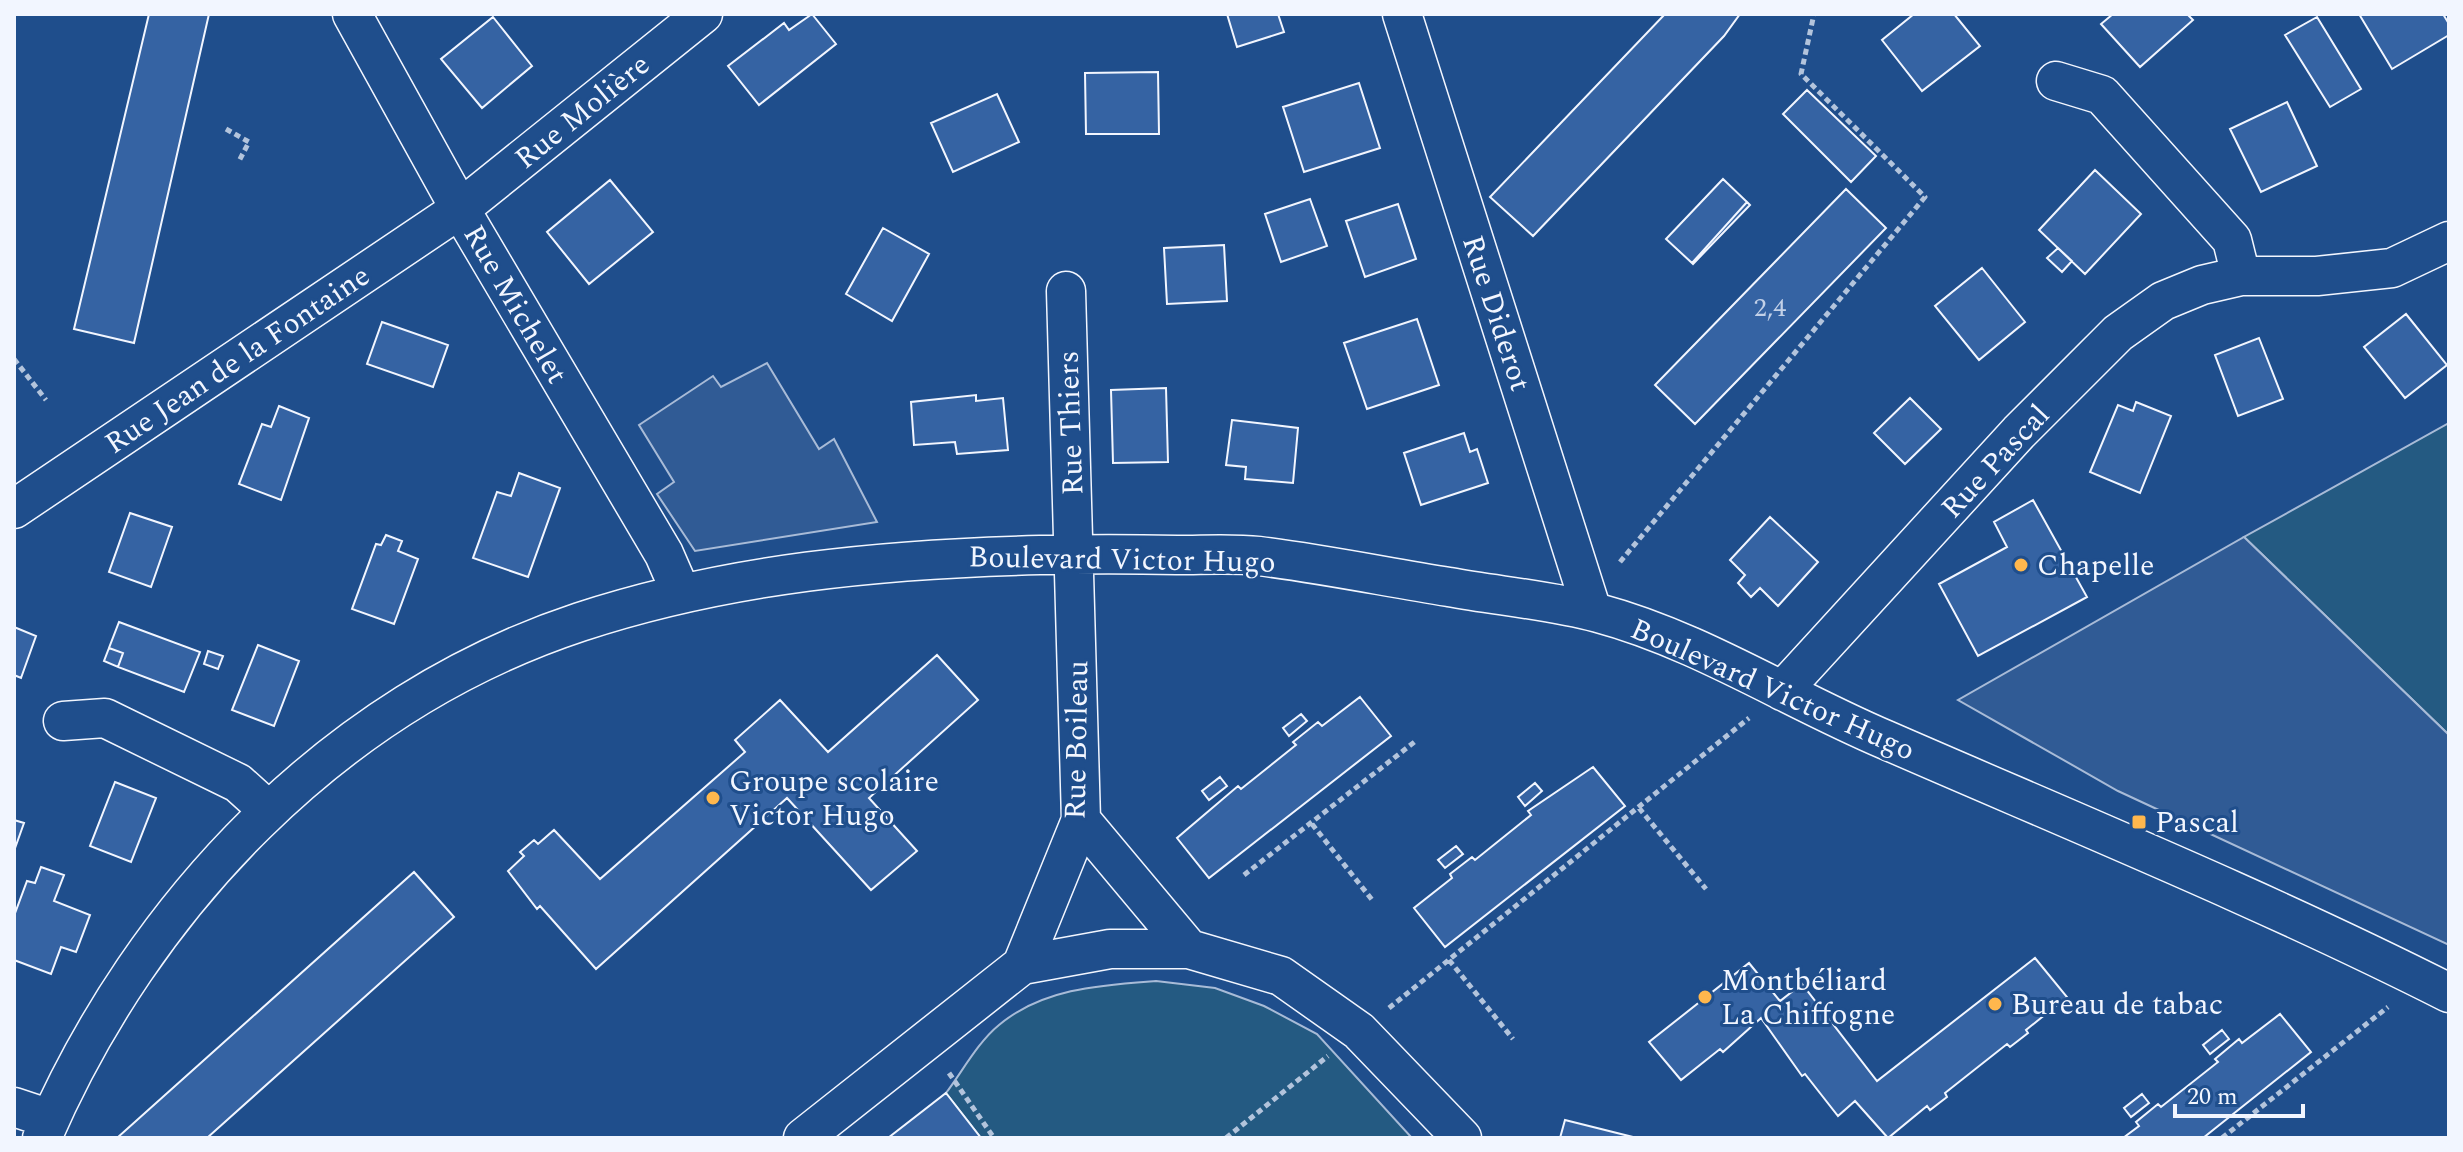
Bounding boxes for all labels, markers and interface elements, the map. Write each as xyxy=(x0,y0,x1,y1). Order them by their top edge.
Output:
street label: Rue Molière xyxy=(505,43,660,181)
street label: Rue Michelet xyxy=(451,216,579,393)
street label: Rue Diderot xyxy=(1449,229,1543,397)
street label: Rue Jean de la Fontaine xyxy=(95,254,380,466)
house number: 2,4 xyxy=(1754,288,1786,328)
street label: Rue Thiers xyxy=(1045,350,1097,496)
street label: Rue Pascal xyxy=(1930,394,2061,529)
street label: Boulevard Victor Hugo xyxy=(968,534,1276,586)
place label: Chapelle xyxy=(2037,543,2155,589)
marker: Chapelle xyxy=(2012,556,2030,574)
street label: Boulevard Victor Hugo xyxy=(1623,606,1922,773)
street label: Rue Boileau xyxy=(1053,660,1101,820)
place label: Groupe scolaire Victor Hugo xyxy=(729,759,939,839)
marker: Groupe scolaire Victor Hugo xyxy=(704,789,722,807)
place label: Pascal xyxy=(2155,800,2239,846)
marker: Pascal xyxy=(2130,813,2148,831)
place label: Montbéliard La Chiffogne xyxy=(1721,958,1895,1038)
place label: Bureau de tabac xyxy=(2011,982,2223,1028)
marker: Montbéliard La Chiffogne xyxy=(1696,988,1714,1006)
marker: Bureau de tabac xyxy=(1986,995,2004,1013)
scale bar xyxy=(2175,1068,2303,1118)
text: 20 m xyxy=(2187,1079,2238,1115)

